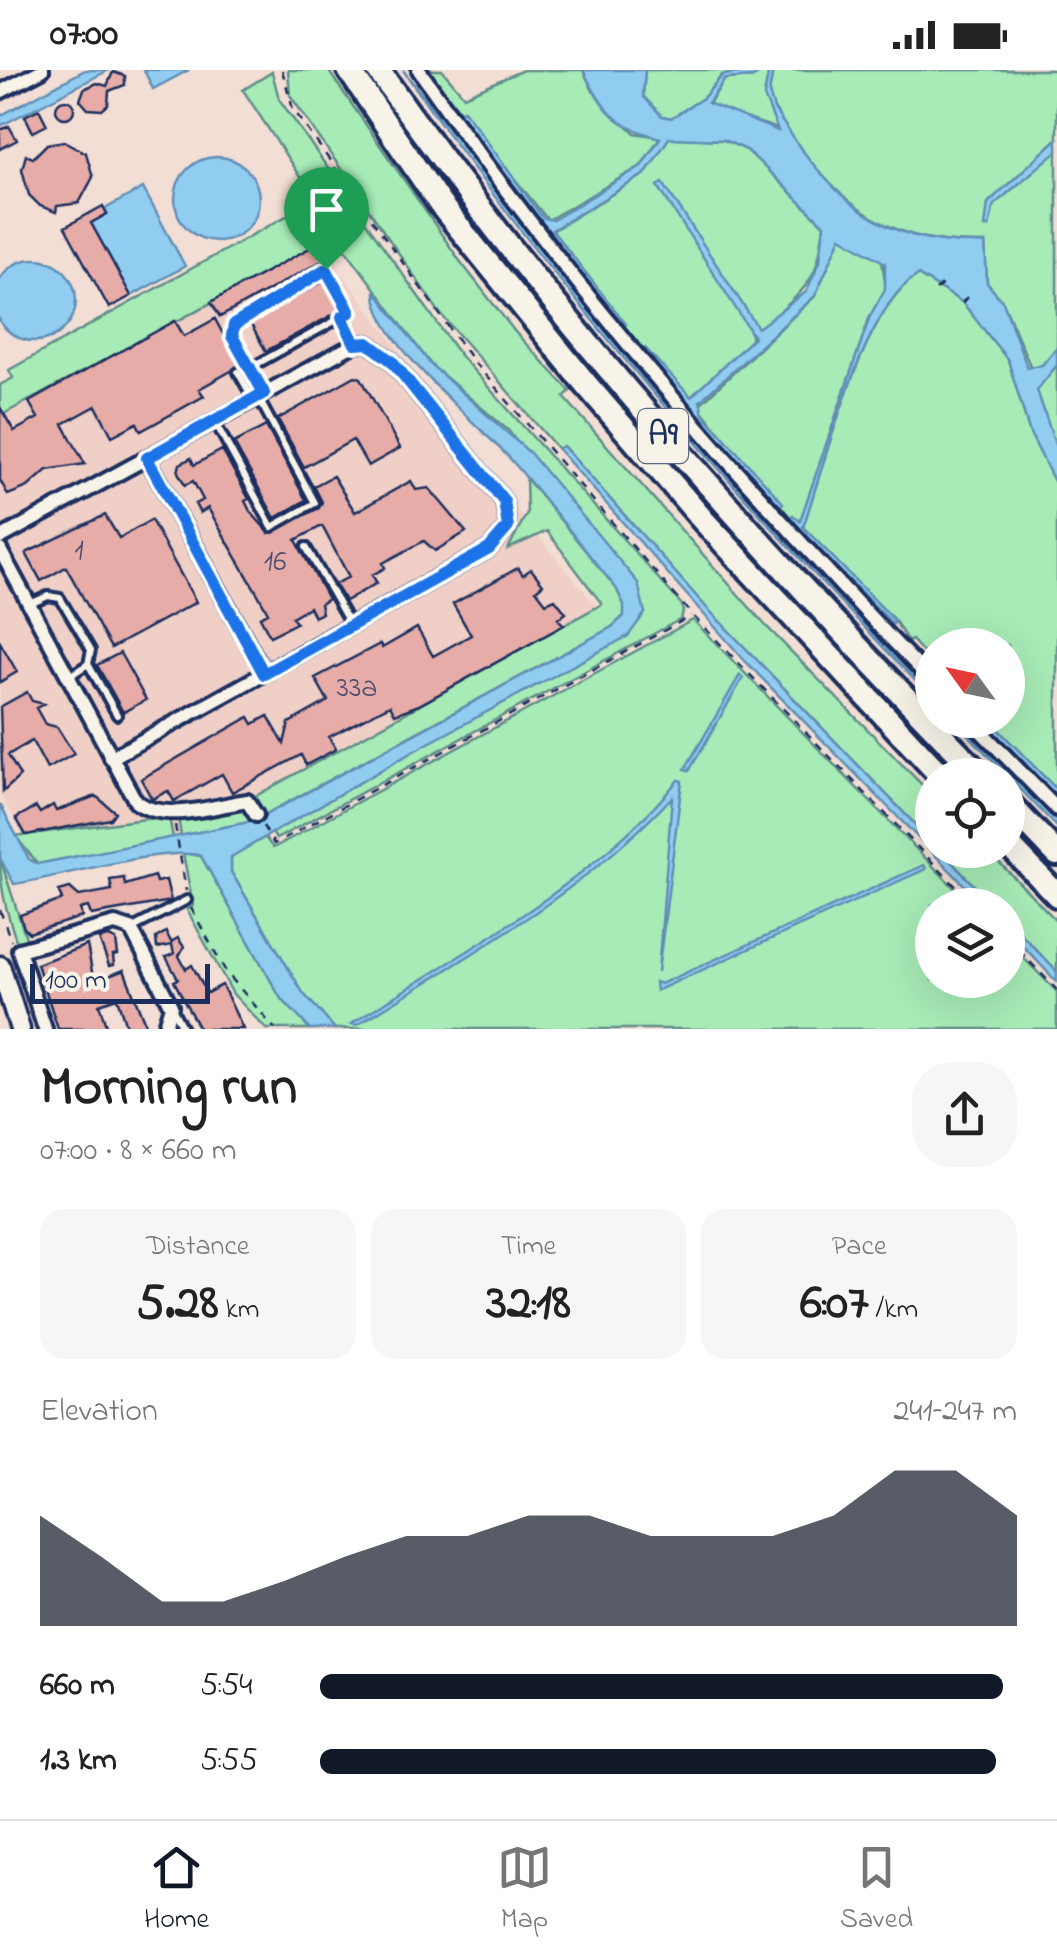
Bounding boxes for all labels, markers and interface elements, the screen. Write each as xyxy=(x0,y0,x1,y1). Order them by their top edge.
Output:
text: 07:00 xyxy=(50,7,118,63)
pin xyxy=(284,167,369,270)
icon: arrive xyxy=(299,182,354,237)
road number: A9 xyxy=(638,409,688,463)
house number: 1 xyxy=(74,530,84,574)
house number: 16 xyxy=(264,541,286,585)
north arrow xyxy=(915,628,1025,738)
map controls xyxy=(915,628,1025,998)
house number: 33a xyxy=(337,667,377,711)
button: locate xyxy=(915,758,1025,868)
button: layers xyxy=(915,888,1025,998)
scale bar xyxy=(30,959,210,1004)
text: 100 m xyxy=(45,961,107,1002)
text: Morning run xyxy=(40,1050,297,1130)
button: share xyxy=(912,1062,1017,1167)
text: 07:00 · 8 × 660 m xyxy=(40,1128,237,1175)
text: Distance xyxy=(146,1227,249,1268)
text: Time xyxy=(501,1227,556,1268)
text: Pace xyxy=(832,1227,886,1268)
text: 5.28 xyxy=(136,1268,219,1341)
text: 32:18 xyxy=(486,1268,571,1341)
text: 6:07 xyxy=(800,1268,869,1341)
text: km xyxy=(219,1290,260,1331)
text: /km xyxy=(869,1290,918,1331)
text: Elevation xyxy=(40,1389,158,1436)
text: 241–247 m xyxy=(893,1389,1017,1436)
text: 660 m xyxy=(40,1663,115,1710)
text: 5:54 xyxy=(200,1663,253,1710)
text: 1.3 km xyxy=(40,1738,117,1785)
text: 5:55 xyxy=(200,1738,258,1785)
tab: Home xyxy=(144,1840,209,1941)
tab: Map xyxy=(497,1840,552,1941)
tab: Saved xyxy=(840,1840,913,1941)

